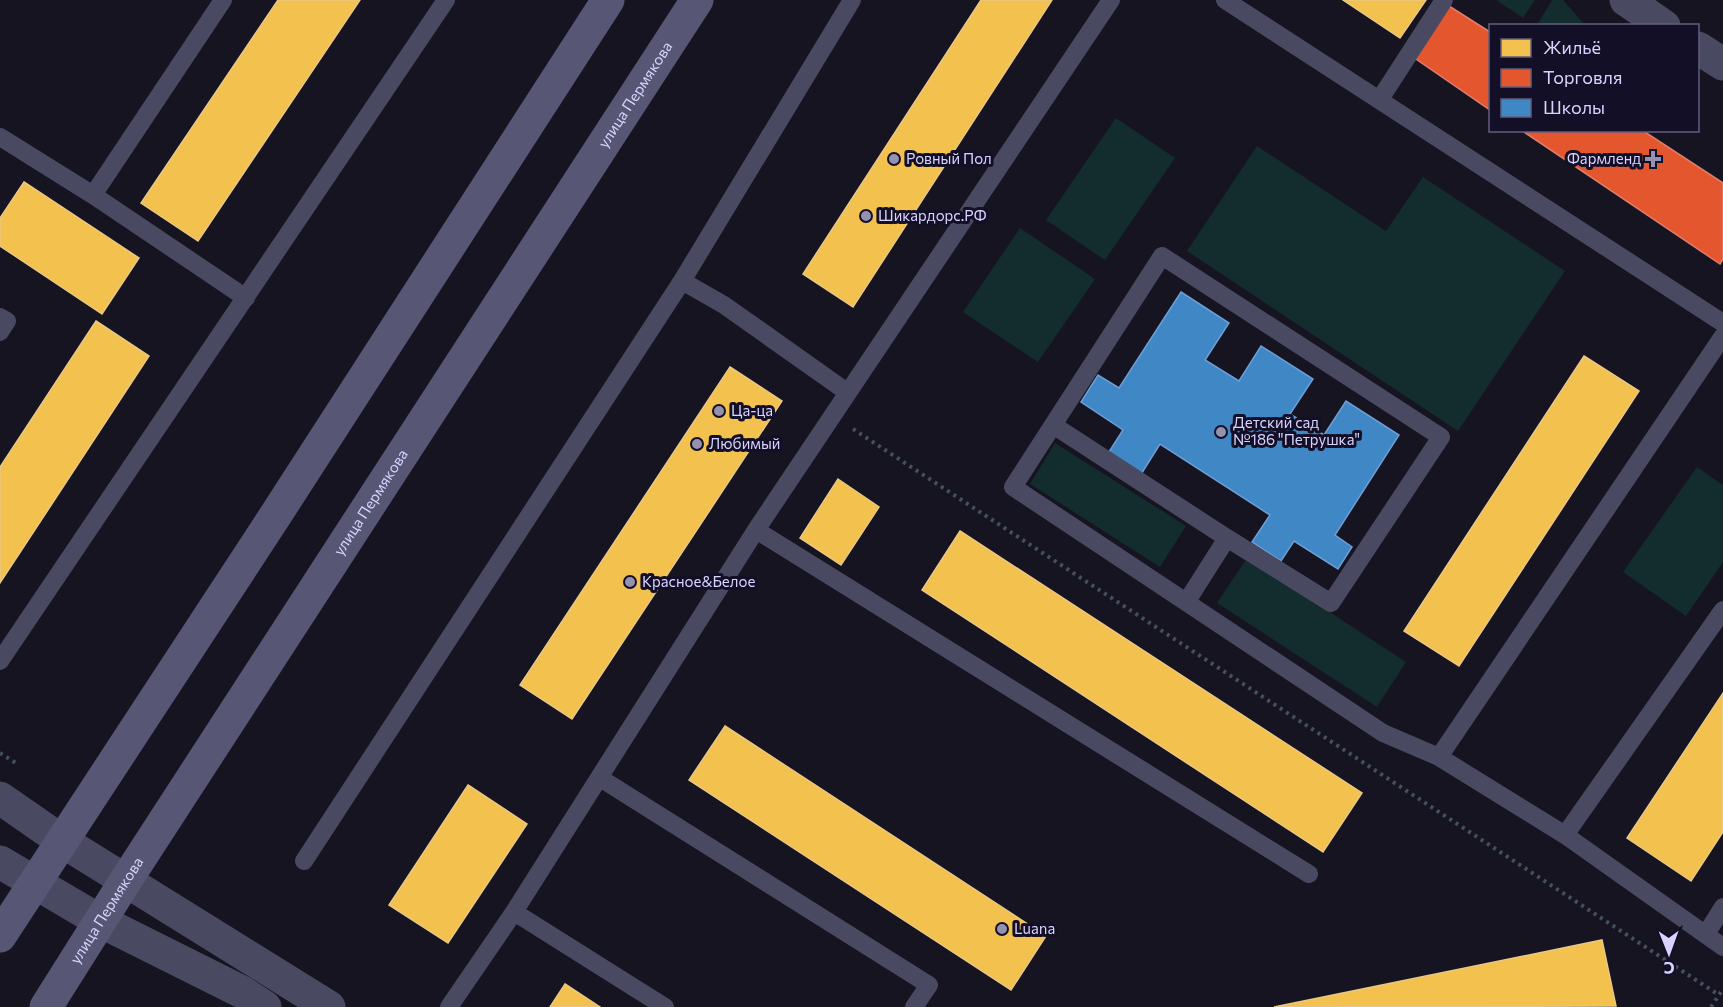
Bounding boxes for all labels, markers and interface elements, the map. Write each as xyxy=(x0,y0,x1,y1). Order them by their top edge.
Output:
legend xyxy=(1489,24,1699,132)
text: Жильё xyxy=(1543,36,1601,58)
street label: улица Пермякова xyxy=(594,38,676,151)
text: Торговля xyxy=(1543,66,1622,88)
text: Школы xyxy=(1543,96,1605,118)
place label: Ровный Пол xyxy=(906,149,992,167)
place label: Фармленд xyxy=(1567,149,1641,167)
marker: Ровный Пол xyxy=(887,152,901,166)
marker: Фармленд xyxy=(1646,152,1660,166)
place label: Шикардорс.РФ xyxy=(878,206,987,224)
marker: Шикардорс.РФ xyxy=(859,209,873,223)
place label: Ца-ца xyxy=(731,401,773,419)
marker: Ца-ца xyxy=(712,404,726,418)
place label: Детский сад №186 "Петрушка" xyxy=(1233,413,1360,448)
marker: Детский сад №186 "Петрушка" xyxy=(1214,425,1228,439)
place label: Любимый xyxy=(709,434,780,452)
marker: Любимый xyxy=(690,437,704,451)
street label: улица Пермякова xyxy=(329,446,411,558)
place label: Красное&Белое xyxy=(642,572,755,590)
marker: Красное&Белое xyxy=(623,575,637,589)
street label: улица Пермякова xyxy=(66,853,146,967)
place label: Luana xyxy=(1014,919,1055,937)
marker: Luana xyxy=(995,922,1009,936)
north arrow xyxy=(1639,923,1699,983)
text: С xyxy=(1664,959,1675,978)

